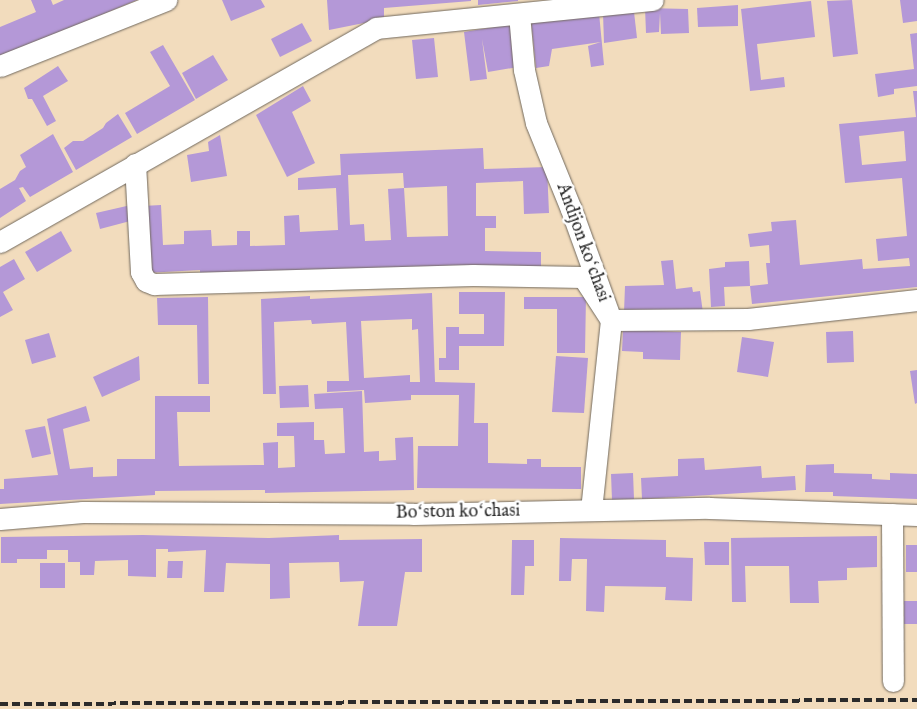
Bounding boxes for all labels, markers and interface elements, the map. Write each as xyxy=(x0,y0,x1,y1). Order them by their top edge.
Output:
street label: Andijon koʻchasi xyxy=(550,181,614,305)
street label: Boʻston koʻchasi xyxy=(396,501,520,525)

